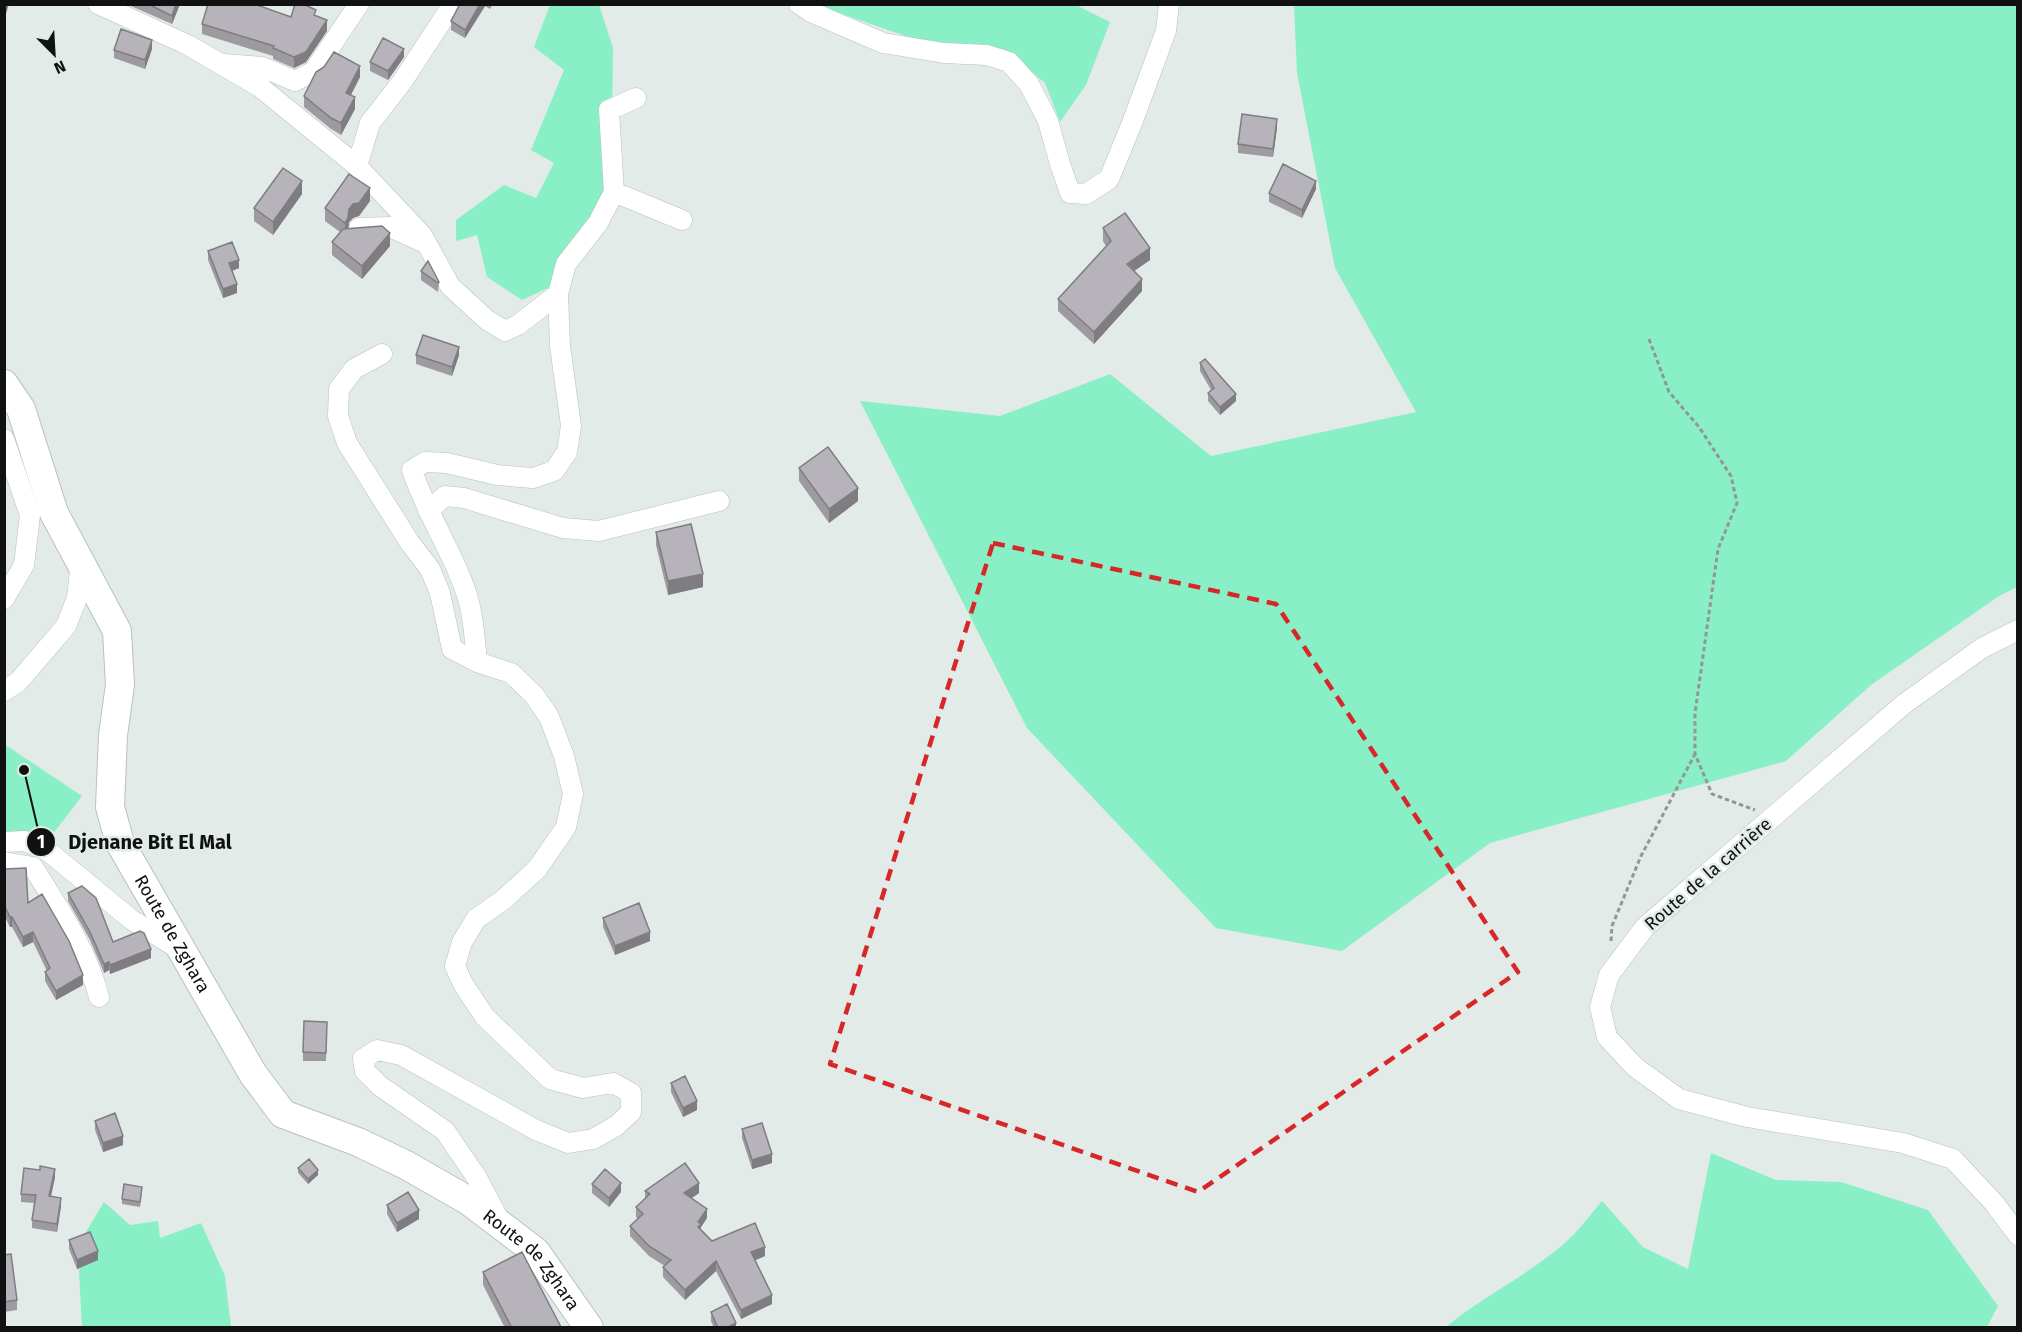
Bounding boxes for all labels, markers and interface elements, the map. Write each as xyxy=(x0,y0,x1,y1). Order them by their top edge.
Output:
north arrow xyxy=(24,24,84,84)
text: N xyxy=(51,56,69,78)
street label: Route de la carrière xyxy=(1640,813,1776,935)
callout: Djenane Bit El Mal xyxy=(26,823,244,861)
text: Djenane Bit El Mal xyxy=(68,830,232,854)
text: 1 xyxy=(37,831,45,853)
street label: Route de Zghara xyxy=(130,871,215,997)
street label: Route de Zghara xyxy=(478,1204,584,1315)

